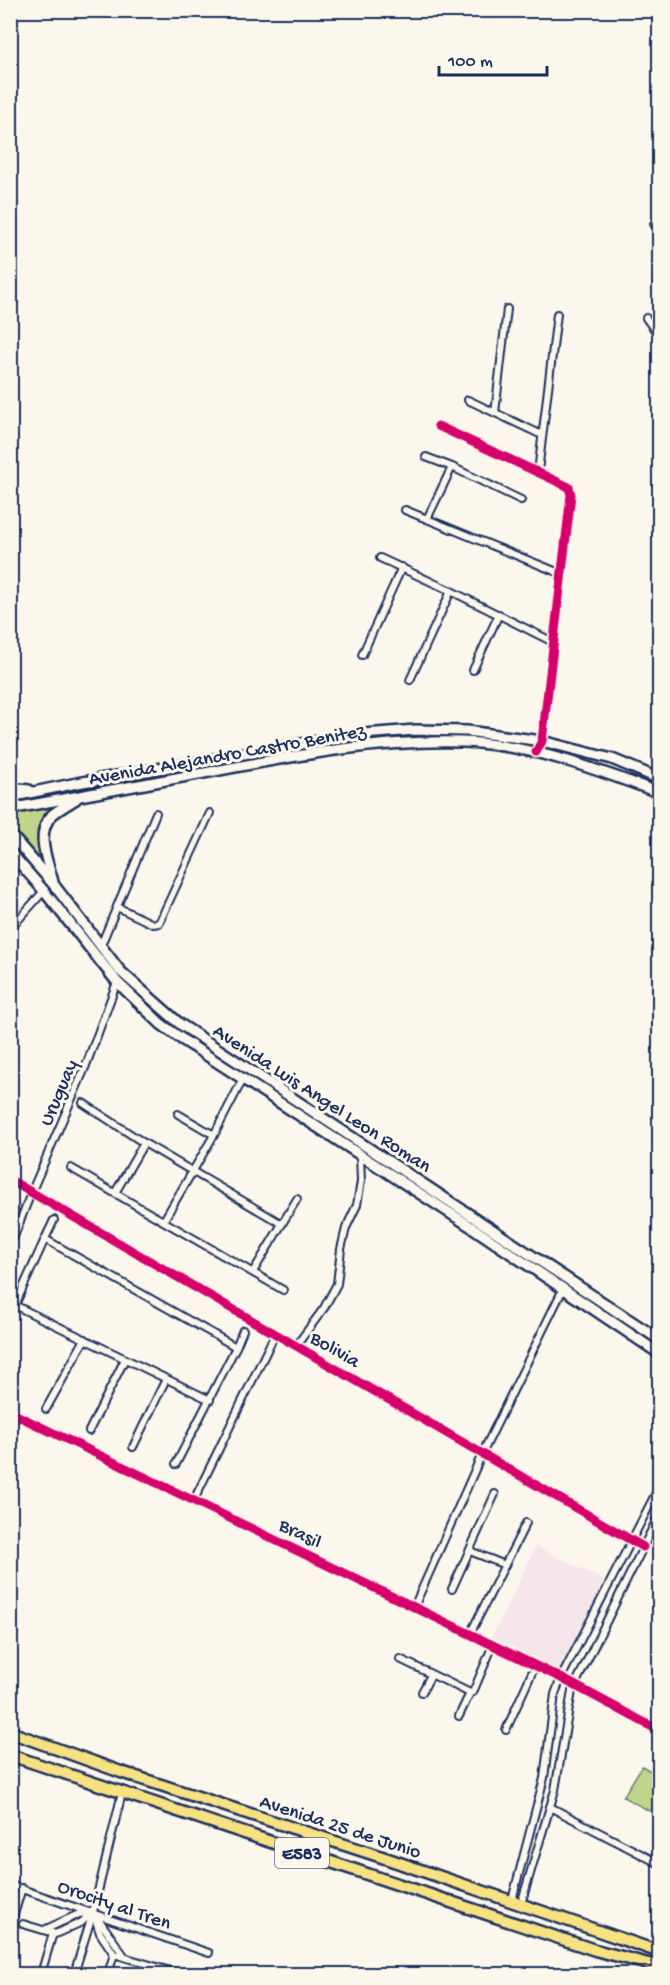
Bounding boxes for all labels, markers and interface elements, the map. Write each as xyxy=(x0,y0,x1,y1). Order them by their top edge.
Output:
scale bar xyxy=(439,39,547,77)
text: 100 m xyxy=(447,52,493,73)
street label: Avenida Alejandro Castro Benitez xyxy=(87,721,369,792)
street label: Avenida Luis Angel Leon Roman xyxy=(208,1021,435,1179)
street label: Uruguay xyxy=(36,1057,84,1130)
street label: Bolivia xyxy=(304,1327,364,1375)
street label: Brasil xyxy=(274,1515,325,1555)
street label: Avenida 25 de Junio xyxy=(256,1791,424,1865)
road number: E583 xyxy=(275,1838,329,1868)
street label: Orocity al Tren xyxy=(54,1876,174,1937)

